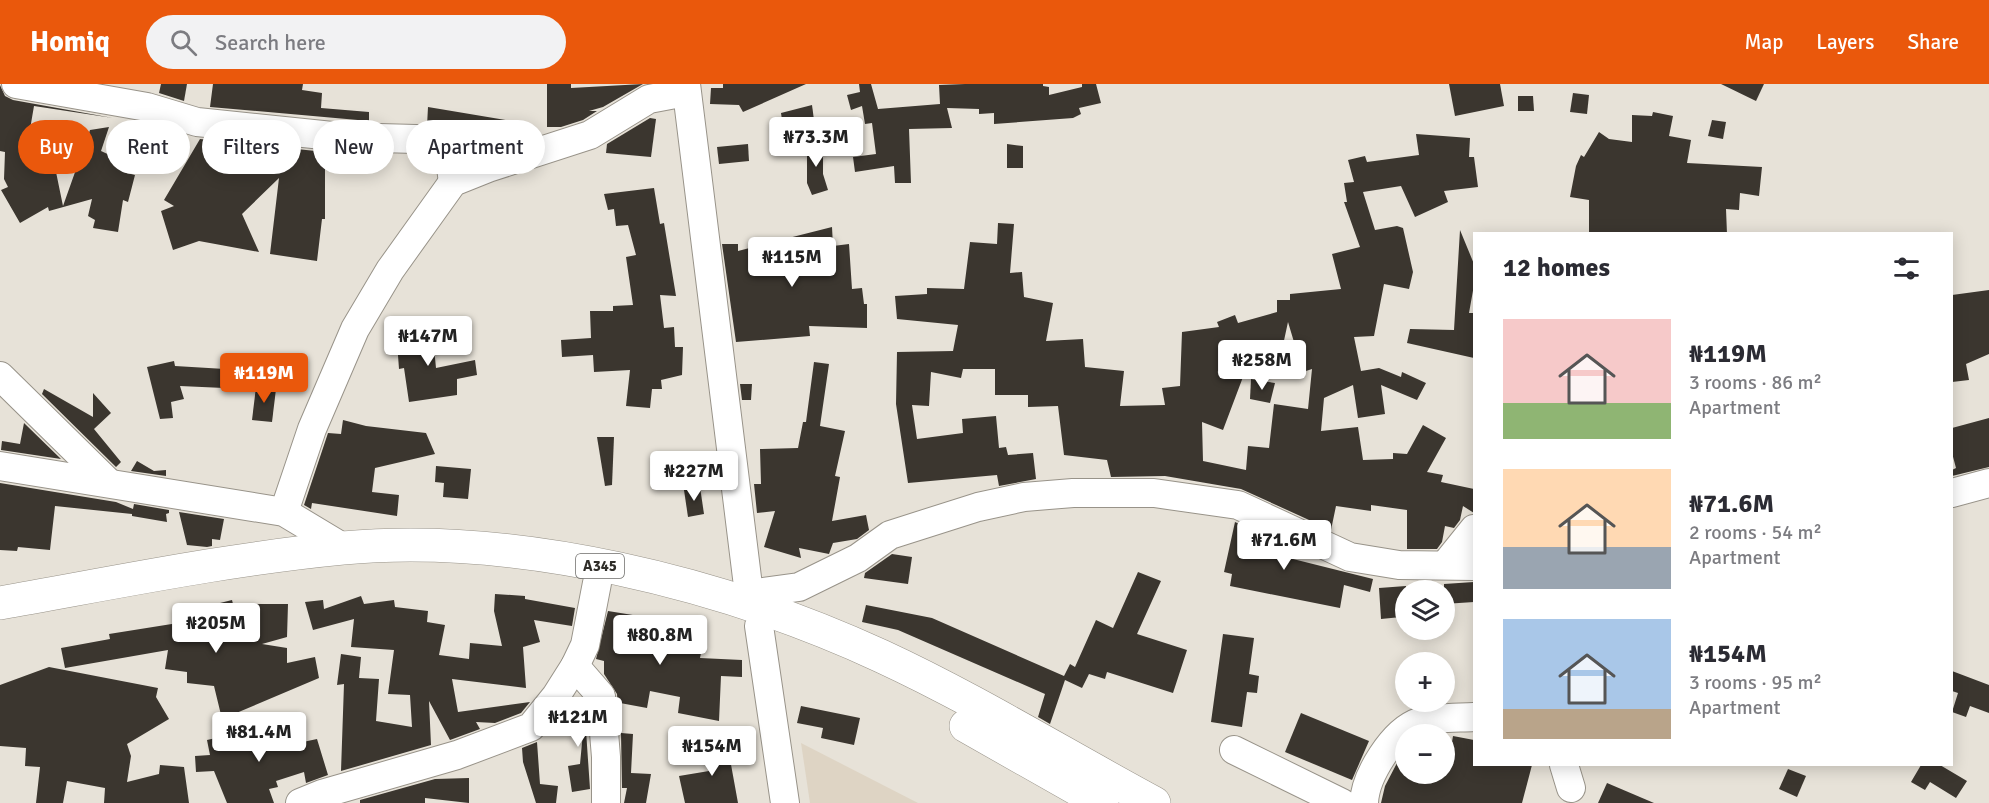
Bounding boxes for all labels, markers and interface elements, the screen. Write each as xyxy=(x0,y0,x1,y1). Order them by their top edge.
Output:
search box xyxy=(146,15,566,69)
text: Homiq xyxy=(30,25,110,59)
icon: search xyxy=(167,26,200,59)
text: Search here xyxy=(215,29,326,56)
text: Map xyxy=(1745,29,1783,55)
text: Layers xyxy=(1816,29,1874,55)
text: Share xyxy=(1907,29,1959,55)
pin: ₦73.3M xyxy=(767,117,865,168)
chip: Buy xyxy=(18,120,94,174)
chip: Rent xyxy=(106,120,190,174)
chip: Filters xyxy=(202,120,301,174)
chip: New xyxy=(313,120,394,174)
chip: Apartment xyxy=(406,120,545,174)
text: ₦73.3M xyxy=(783,124,849,149)
pin: ₦115M xyxy=(750,237,834,288)
text: ₦115M xyxy=(762,244,822,269)
text: 12 homes xyxy=(1503,252,1610,284)
icon: filters xyxy=(1890,252,1923,285)
pin: ₦147M xyxy=(386,316,470,367)
text: ₦147M xyxy=(398,323,458,348)
text: ₦119M xyxy=(1689,338,1767,370)
pin: ₦258M xyxy=(1220,340,1304,391)
icon: home xyxy=(1551,343,1623,415)
text: ₦258M xyxy=(1232,347,1292,372)
pin: ₦119M xyxy=(222,353,306,404)
text: ₦119M xyxy=(234,360,294,385)
text: 3 rooms · 86 m² xyxy=(1689,370,1822,395)
text: Apartment xyxy=(1689,395,1781,420)
pin: ₦227M xyxy=(652,451,736,502)
text: ₦227M xyxy=(664,458,724,483)
text: ₦71.6M xyxy=(1689,488,1774,520)
icon: home xyxy=(1551,493,1623,565)
pin: ₦71.6M xyxy=(1235,520,1333,571)
text: 2 rooms · 54 m² xyxy=(1689,520,1822,545)
text: ₦71.6M xyxy=(1251,527,1317,552)
text: Apartment xyxy=(1689,545,1781,570)
road number: A345 xyxy=(576,554,624,578)
map controls xyxy=(1395,580,1455,784)
button: layers xyxy=(1395,580,1455,640)
pin: ₦205M xyxy=(174,603,258,654)
text: ₦205M xyxy=(186,610,246,635)
pin: ₦80.8M xyxy=(611,615,709,666)
text: ₦80.8M xyxy=(627,622,693,647)
text: ₦154M xyxy=(1689,638,1767,670)
icon: home xyxy=(1551,643,1623,715)
button: + xyxy=(1395,652,1455,712)
text: 3 rooms · 95 m² xyxy=(1689,670,1822,695)
text: Apartment xyxy=(1689,695,1781,720)
pin: ₦121M xyxy=(536,697,620,748)
text: ₦121M xyxy=(548,704,608,729)
pin: ₦81.4M xyxy=(210,712,308,763)
text: ₦81.4M xyxy=(226,719,292,744)
button: − xyxy=(1395,724,1455,784)
pin: ₦154M xyxy=(670,726,754,777)
text: ₦154M xyxy=(682,733,742,758)

